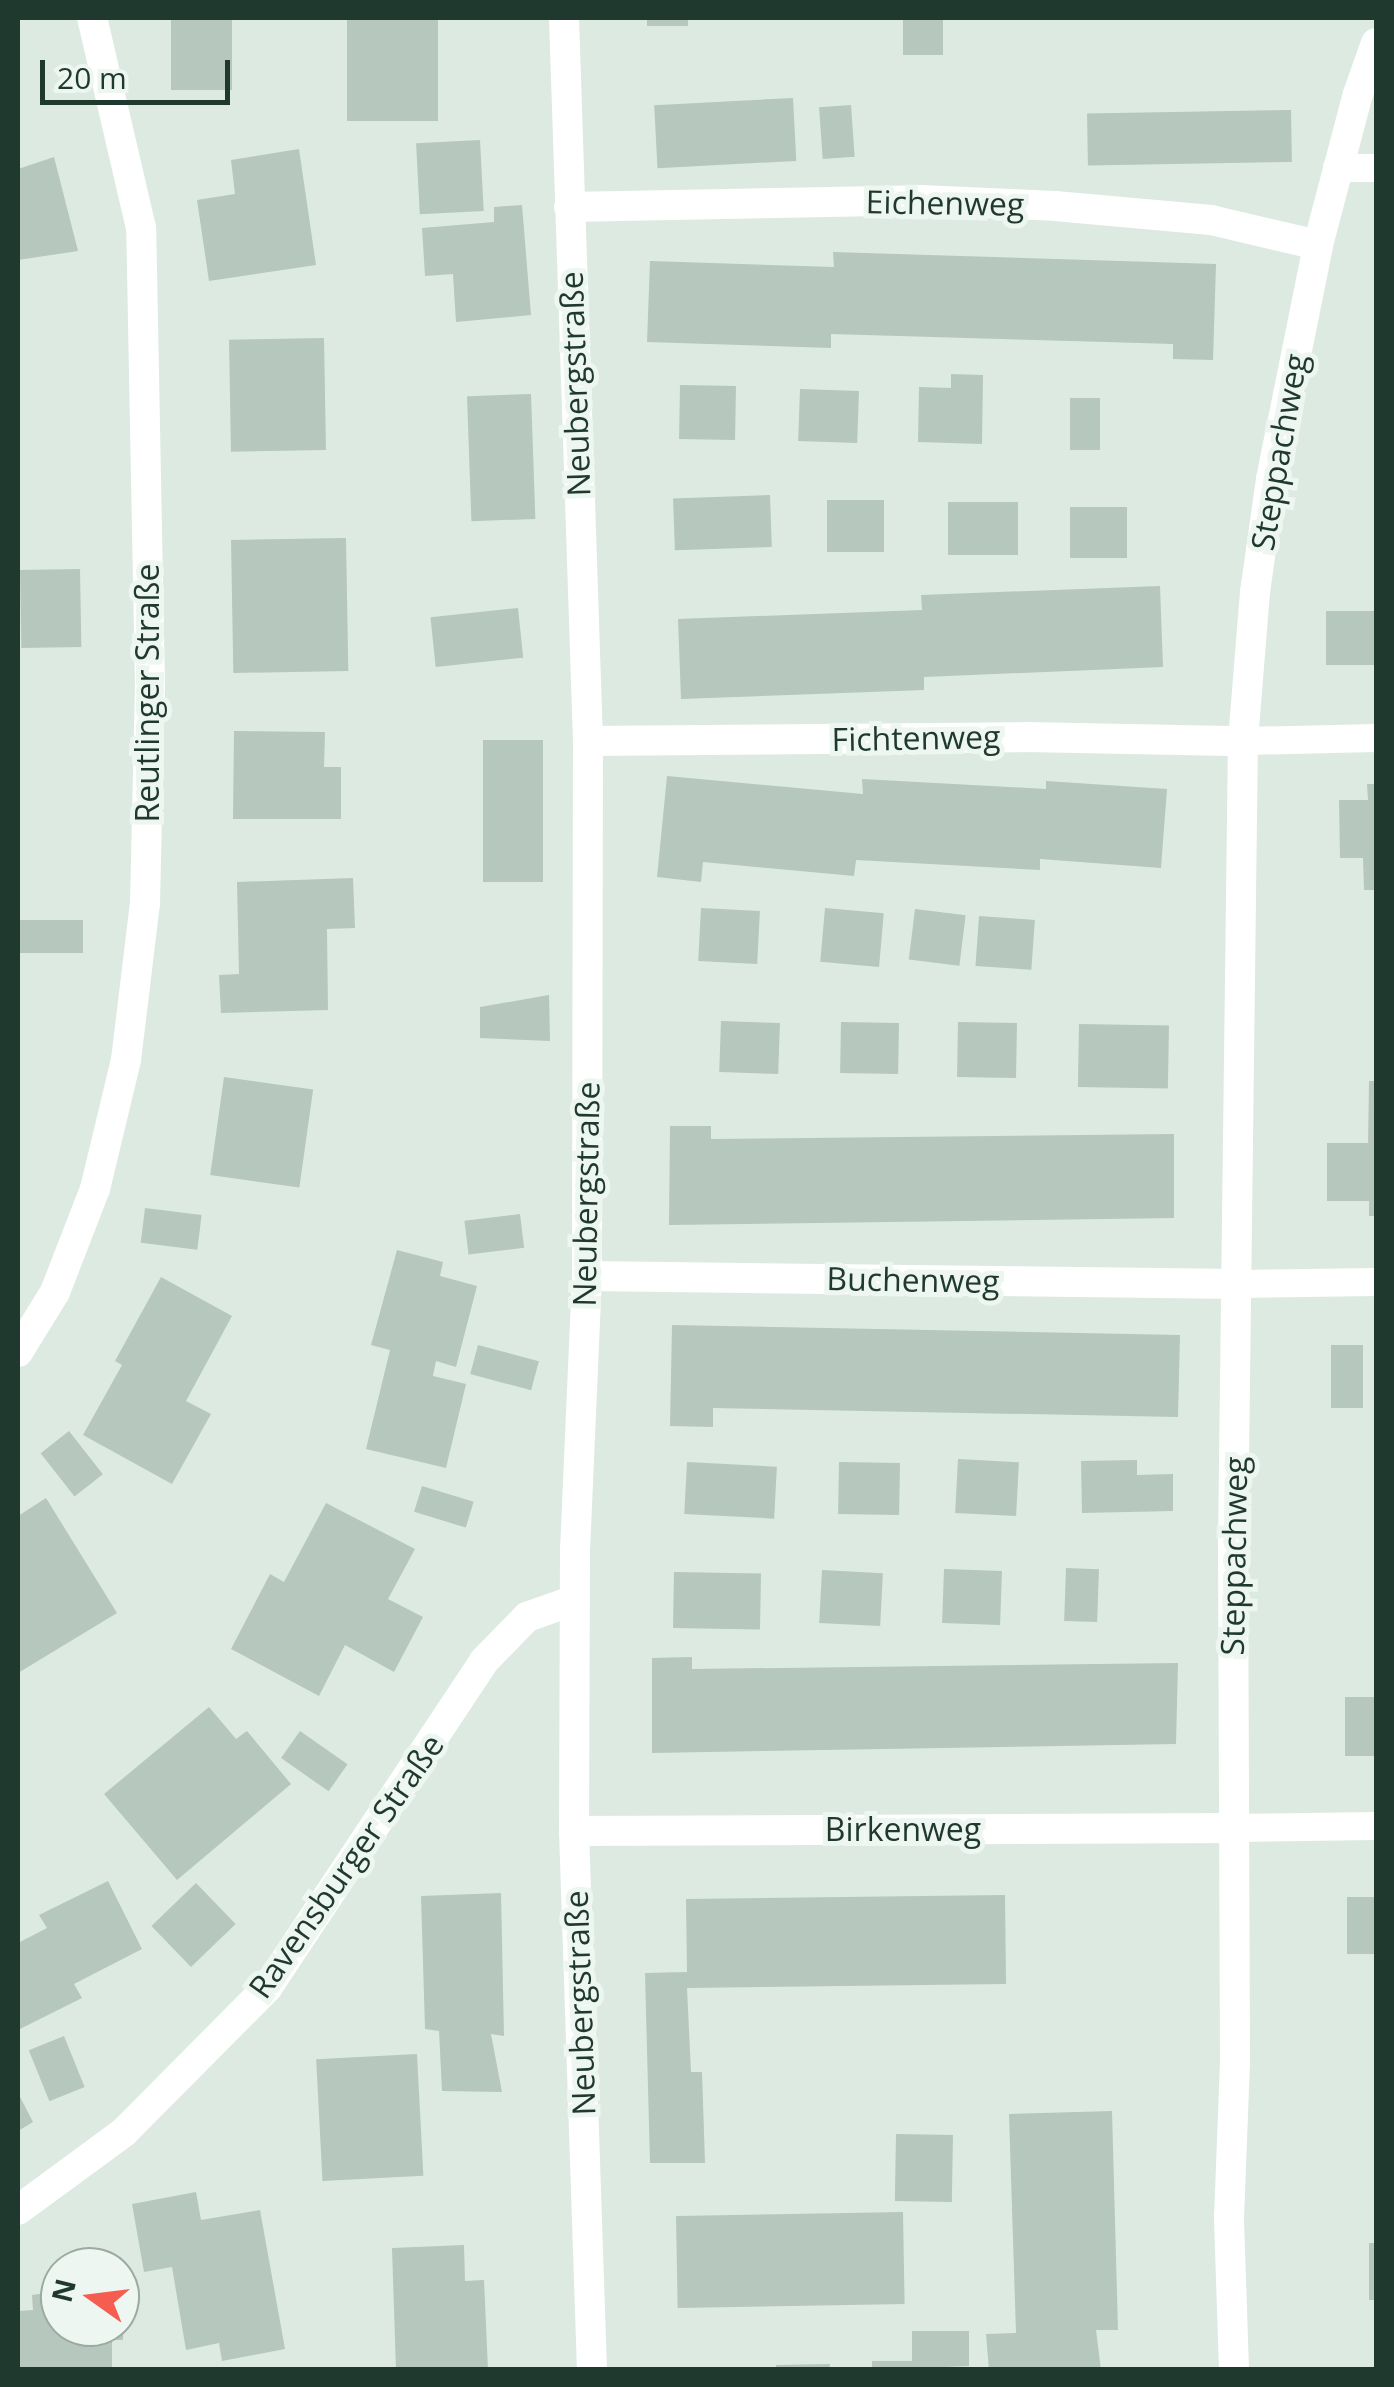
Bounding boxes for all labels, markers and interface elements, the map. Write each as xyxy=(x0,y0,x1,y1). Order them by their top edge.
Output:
scale bar xyxy=(45,40,235,102)
text: 20 m xyxy=(57,57,127,98)
street label: Eichenweg xyxy=(865,182,1025,224)
street label: Neubergstraße xyxy=(552,271,598,497)
street label: Steppachweg xyxy=(1243,351,1315,553)
street label: Reutlinger Straße xyxy=(128,564,166,822)
street label: Fichtenweg xyxy=(831,717,1001,759)
street label: Neubergstraße xyxy=(565,1081,607,1307)
street label: Buchenweg xyxy=(826,1259,1000,1301)
street label: Steppachweg xyxy=(1213,1456,1255,1656)
street label: Ravensburger Straße xyxy=(240,1727,452,2005)
street label: Birkenweg xyxy=(825,1810,981,1848)
street label: Neubergstraße xyxy=(557,1890,603,2116)
north arrow xyxy=(40,2247,140,2347)
text: N xyxy=(42,2275,84,2306)

